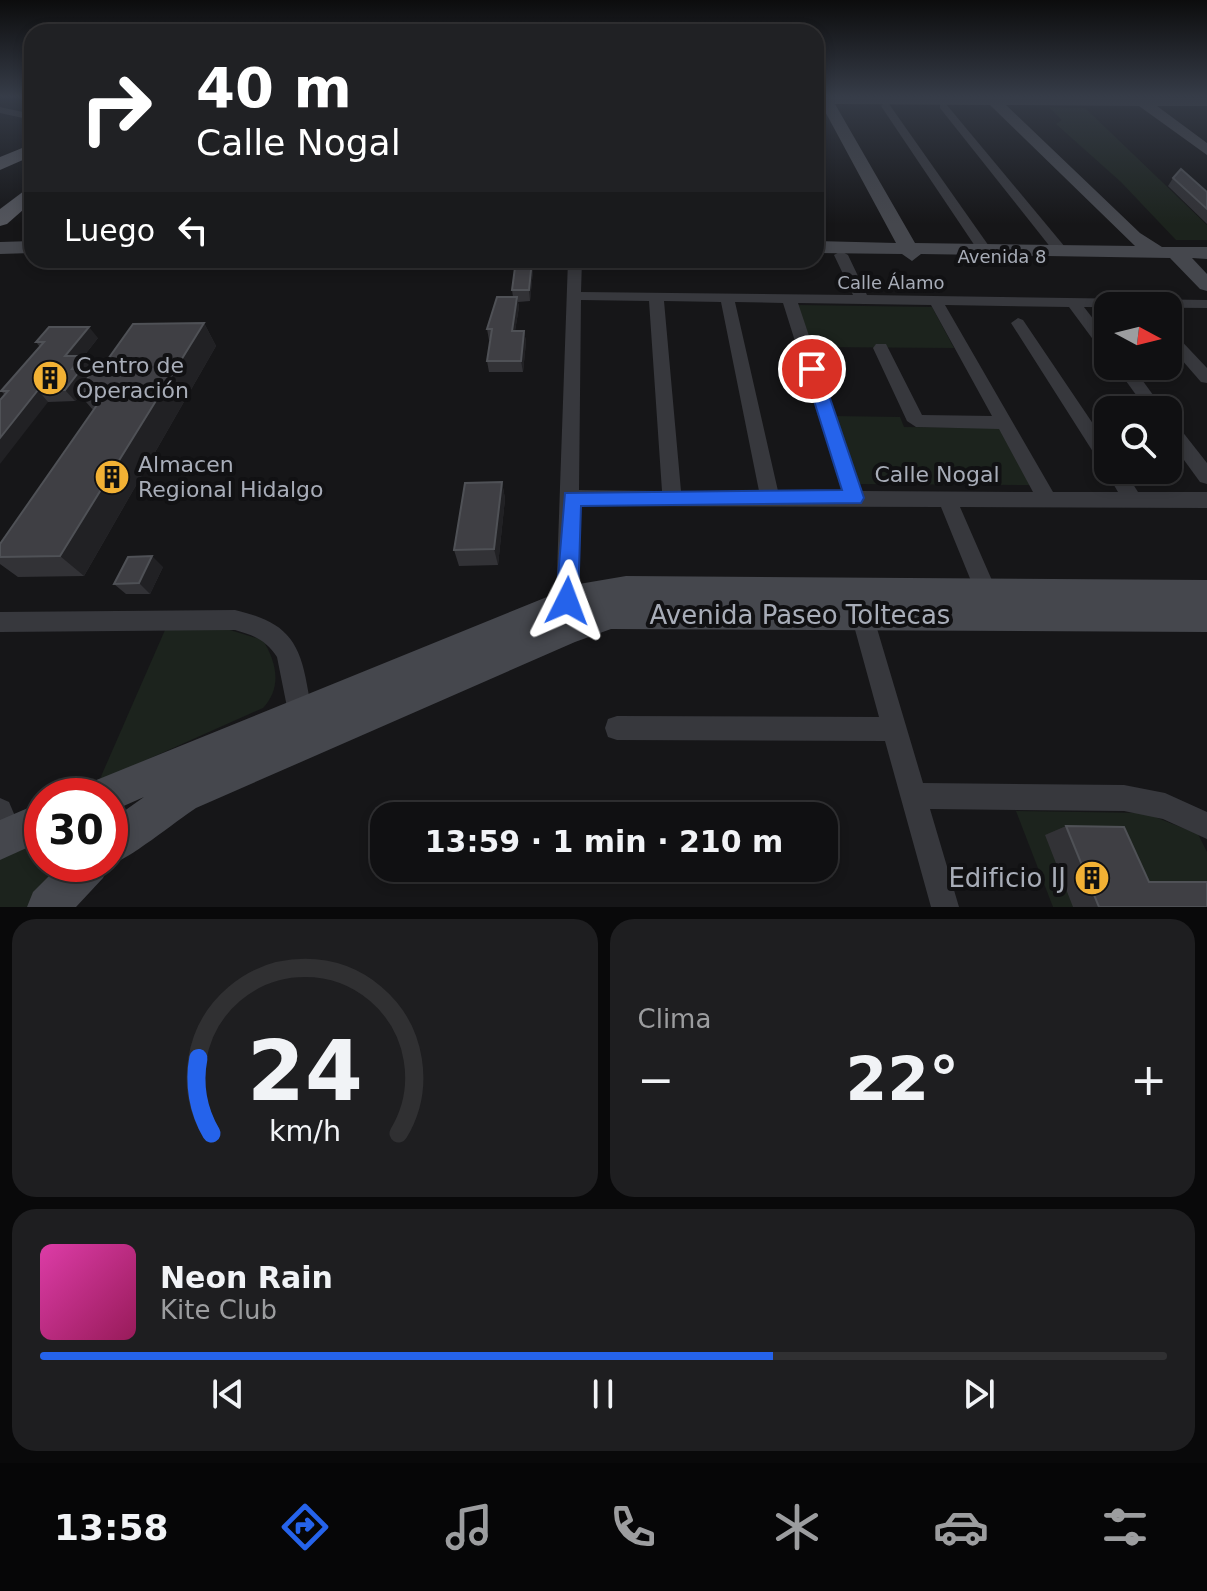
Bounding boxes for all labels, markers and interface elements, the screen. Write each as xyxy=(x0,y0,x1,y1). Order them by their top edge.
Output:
text: 40 m xyxy=(196,55,352,120)
icon: right xyxy=(64,56,168,160)
text: Calle Nogal xyxy=(196,122,401,163)
icon: left xyxy=(171,208,215,252)
text: Luego xyxy=(64,213,155,248)
street label: Avenida 8 xyxy=(957,246,1047,267)
street label: Calle Álamo xyxy=(837,272,945,293)
north arrow xyxy=(1094,292,1182,380)
map controls xyxy=(1094,292,1182,484)
pin xyxy=(778,335,846,403)
icon: arrive xyxy=(790,347,834,391)
place label: Centro de Operación xyxy=(76,353,189,403)
building icon: Centro de Operación xyxy=(31,359,69,397)
button: search xyxy=(1094,396,1182,484)
place label: Almacen Regional Hidalgo xyxy=(138,452,324,502)
building icon: Almacen Regional Hidalgo xyxy=(93,458,131,496)
street label: Calle Nogal xyxy=(874,462,1000,487)
position arrow xyxy=(525,559,609,643)
street label: Avenida Paseo Toltecas xyxy=(650,600,950,630)
speed limit sign: 30 xyxy=(24,778,128,882)
text: 13:59 · 1 min · 210 m xyxy=(425,824,783,859)
building icon: Edificio IJ xyxy=(1073,859,1111,897)
place label: Edificio IJ xyxy=(948,863,1066,893)
text: Clima xyxy=(638,1004,711,1034)
text: 24 xyxy=(247,1023,363,1120)
text: 22° xyxy=(846,1044,959,1114)
text: − xyxy=(638,1054,674,1105)
text: + xyxy=(1130,1054,1167,1105)
text: km/h xyxy=(269,1114,341,1148)
text: Neon Rain xyxy=(160,1260,333,1295)
text: Kite Club xyxy=(160,1295,277,1325)
icon: previous xyxy=(206,1372,250,1416)
icon: pause xyxy=(581,1372,625,1416)
icon: next xyxy=(957,1372,1001,1416)
icon: directions xyxy=(277,1499,333,1555)
icon: music xyxy=(441,1499,497,1555)
icon: phone xyxy=(605,1499,661,1555)
icon: climate xyxy=(769,1499,825,1555)
icon: car xyxy=(933,1499,989,1555)
icon: filters xyxy=(1097,1499,1153,1555)
text: 13:58 xyxy=(54,1507,169,1548)

